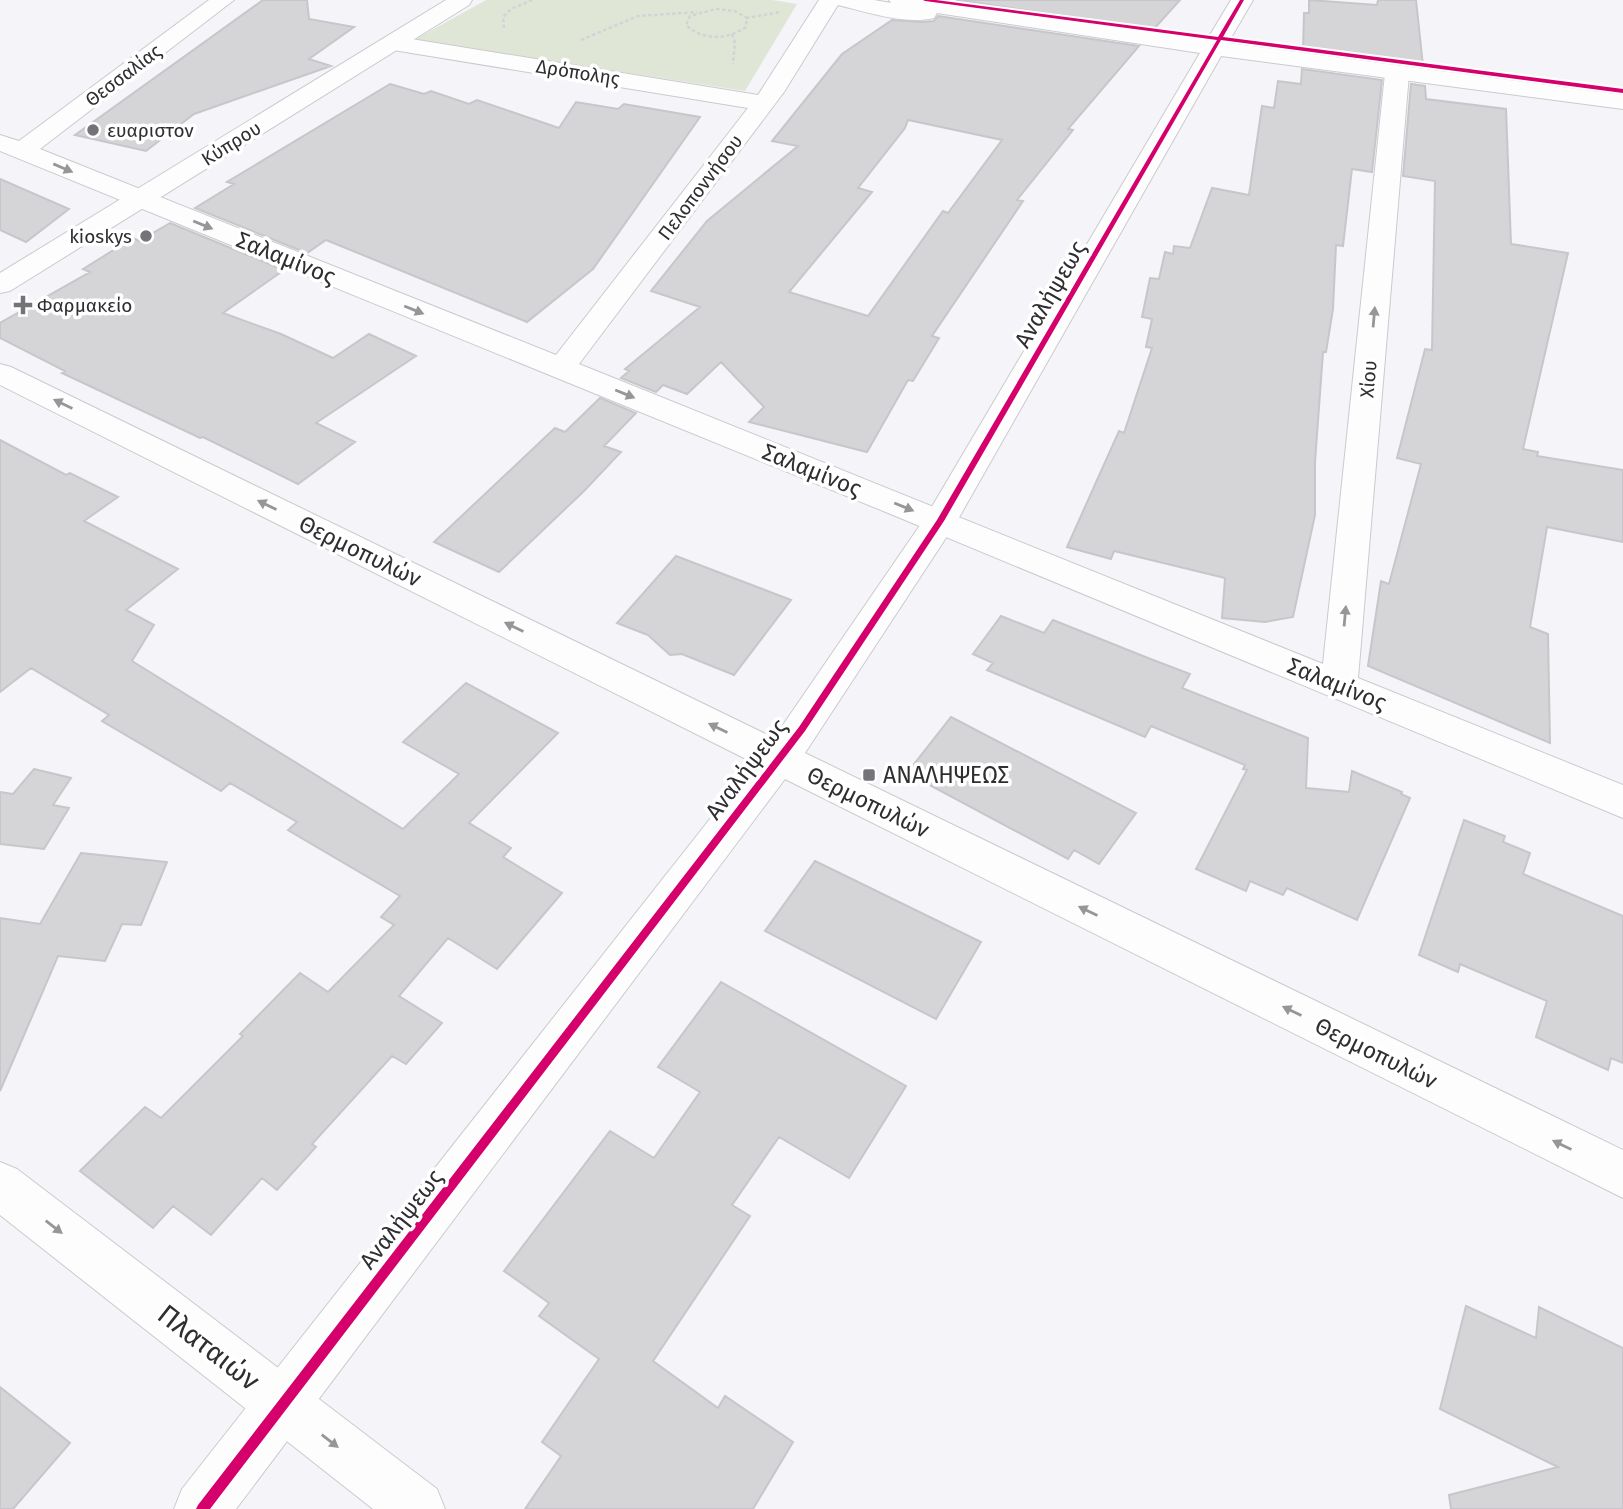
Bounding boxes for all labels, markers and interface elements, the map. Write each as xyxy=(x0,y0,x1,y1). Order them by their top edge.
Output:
street label: Θεσσαλίας xyxy=(81,39,166,111)
street label: Δρόπολης xyxy=(534,55,621,90)
street label: Κύπρου xyxy=(197,116,265,171)
place label: ευαριστον xyxy=(107,119,194,142)
marker: ευαριστον xyxy=(85,122,101,138)
street label: Πελοποννήσου xyxy=(653,130,748,245)
one-way arrow xyxy=(53,162,73,174)
one-way arrow xyxy=(192,220,213,231)
place label: kioskys xyxy=(69,225,132,248)
street label: Σαλαμίνος xyxy=(232,225,340,291)
marker: kioskys xyxy=(138,228,154,244)
street label: Αναλήψεως xyxy=(1008,235,1092,352)
place label: Φαρμακείο xyxy=(37,294,132,317)
marker: Φαρμακείο xyxy=(15,297,31,313)
one-way arrow xyxy=(403,304,424,315)
one-way arrow xyxy=(1368,306,1379,328)
street label: Χίου xyxy=(1355,359,1382,399)
one-way arrow xyxy=(615,389,636,400)
one-way arrow xyxy=(53,398,73,410)
street label: Σαλαμίνος xyxy=(758,437,866,503)
one-way arrow xyxy=(257,499,277,510)
one-way arrow xyxy=(894,501,915,512)
street label: Θερμοπυλών xyxy=(294,509,426,593)
one-way arrow xyxy=(1340,605,1351,627)
one-way arrow xyxy=(504,622,524,633)
street label: Σαλαμίνος xyxy=(1283,651,1391,717)
street label: Αναλήψεως xyxy=(699,713,793,825)
one-way arrow xyxy=(708,722,728,733)
street label: Θερμοπυλών xyxy=(802,760,934,844)
place label: ΑΝΑΛΗΨΕΩΣ xyxy=(883,761,1009,789)
marker: ΑΝΑΛΗΨΕΩΣ xyxy=(861,767,877,783)
one-way arrow xyxy=(1078,905,1098,916)
one-way arrow xyxy=(1282,1006,1302,1017)
street label: Θερμοπυλών xyxy=(1310,1011,1442,1095)
one-way arrow xyxy=(1552,1139,1572,1150)
street label: Αναλήψεως xyxy=(353,1163,449,1274)
one-way arrow xyxy=(44,1219,62,1234)
street label: Πλαταιών xyxy=(151,1297,266,1398)
one-way arrow xyxy=(321,1434,339,1449)

